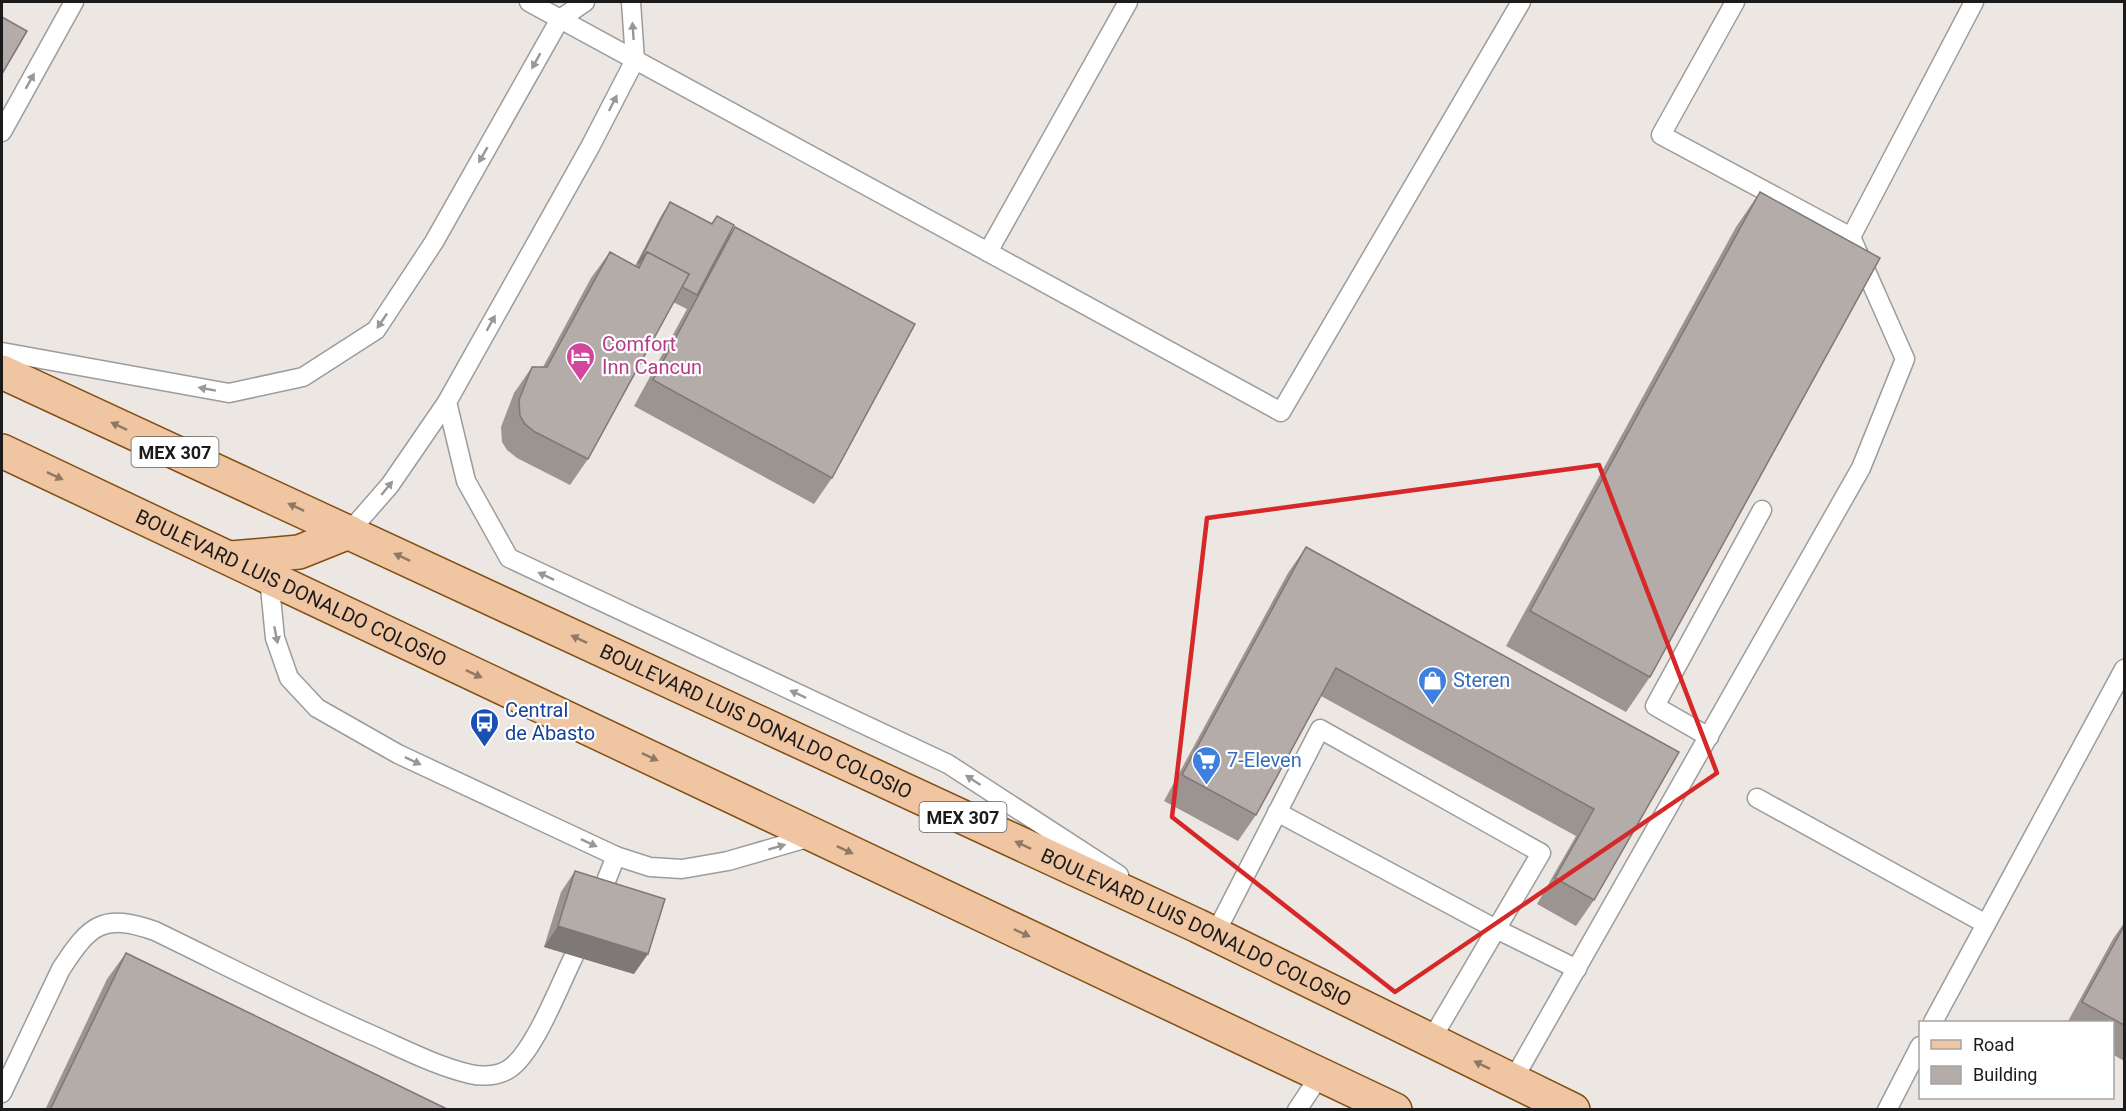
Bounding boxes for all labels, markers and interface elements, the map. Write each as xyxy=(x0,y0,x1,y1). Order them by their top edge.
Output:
one-way arrow xyxy=(629,21,638,40)
one-way arrow xyxy=(531,53,541,70)
one-way arrow xyxy=(25,72,35,89)
one-way arrow xyxy=(608,95,618,112)
one-way arrow xyxy=(478,147,488,164)
one-way arrow xyxy=(376,313,388,329)
one-way arrow xyxy=(486,315,496,332)
place label: Comfort Inn Cancun xyxy=(602,332,702,379)
hotel icon: Comfort Inn Cancun xyxy=(565,340,597,382)
one-way arrow xyxy=(198,384,217,393)
one-way arrow xyxy=(109,421,127,431)
road number: MEX 307 xyxy=(132,437,219,467)
one-way arrow xyxy=(46,472,63,481)
one-way arrow xyxy=(381,480,394,496)
one-way arrow xyxy=(287,503,304,512)
street label: BOULEVARD LUIS DONALDO COLOSIO xyxy=(132,504,451,672)
one-way arrow xyxy=(394,552,411,561)
one-way arrow xyxy=(537,571,554,580)
one-way arrow xyxy=(272,626,281,645)
one-way arrow xyxy=(571,634,588,643)
street label: BOULEVARD LUIS DONALDO COLOSIO xyxy=(596,639,916,804)
shop icon: Steren xyxy=(1416,664,1448,706)
place label: Steren xyxy=(1453,668,1510,692)
one-way arrow xyxy=(465,670,482,679)
one-way arrow xyxy=(790,689,807,698)
place label: Central de Abasto xyxy=(505,698,595,745)
bus stop icon: Central de Abasto xyxy=(468,706,500,748)
supermarket icon: 7-Eleven xyxy=(1190,744,1222,786)
place label: 7-Eleven xyxy=(1227,748,1302,772)
one-way arrow xyxy=(642,753,659,762)
one-way arrow xyxy=(404,756,422,766)
one-way arrow xyxy=(965,775,981,786)
road number: MEX 307 xyxy=(920,802,1006,832)
one-way arrow xyxy=(581,839,598,848)
one-way arrow xyxy=(1014,840,1031,849)
one-way arrow xyxy=(768,842,786,851)
street label: BOULEVARD LUIS DONALDO COLOSIO xyxy=(1037,843,1355,1011)
one-way arrow xyxy=(837,845,854,854)
one-way arrow xyxy=(1013,929,1030,938)
legend xyxy=(1919,1021,2114,1099)
text: Road xyxy=(1973,1034,2014,1055)
one-way arrow xyxy=(1474,1061,1491,1070)
text: Building xyxy=(1973,1064,2037,1085)

